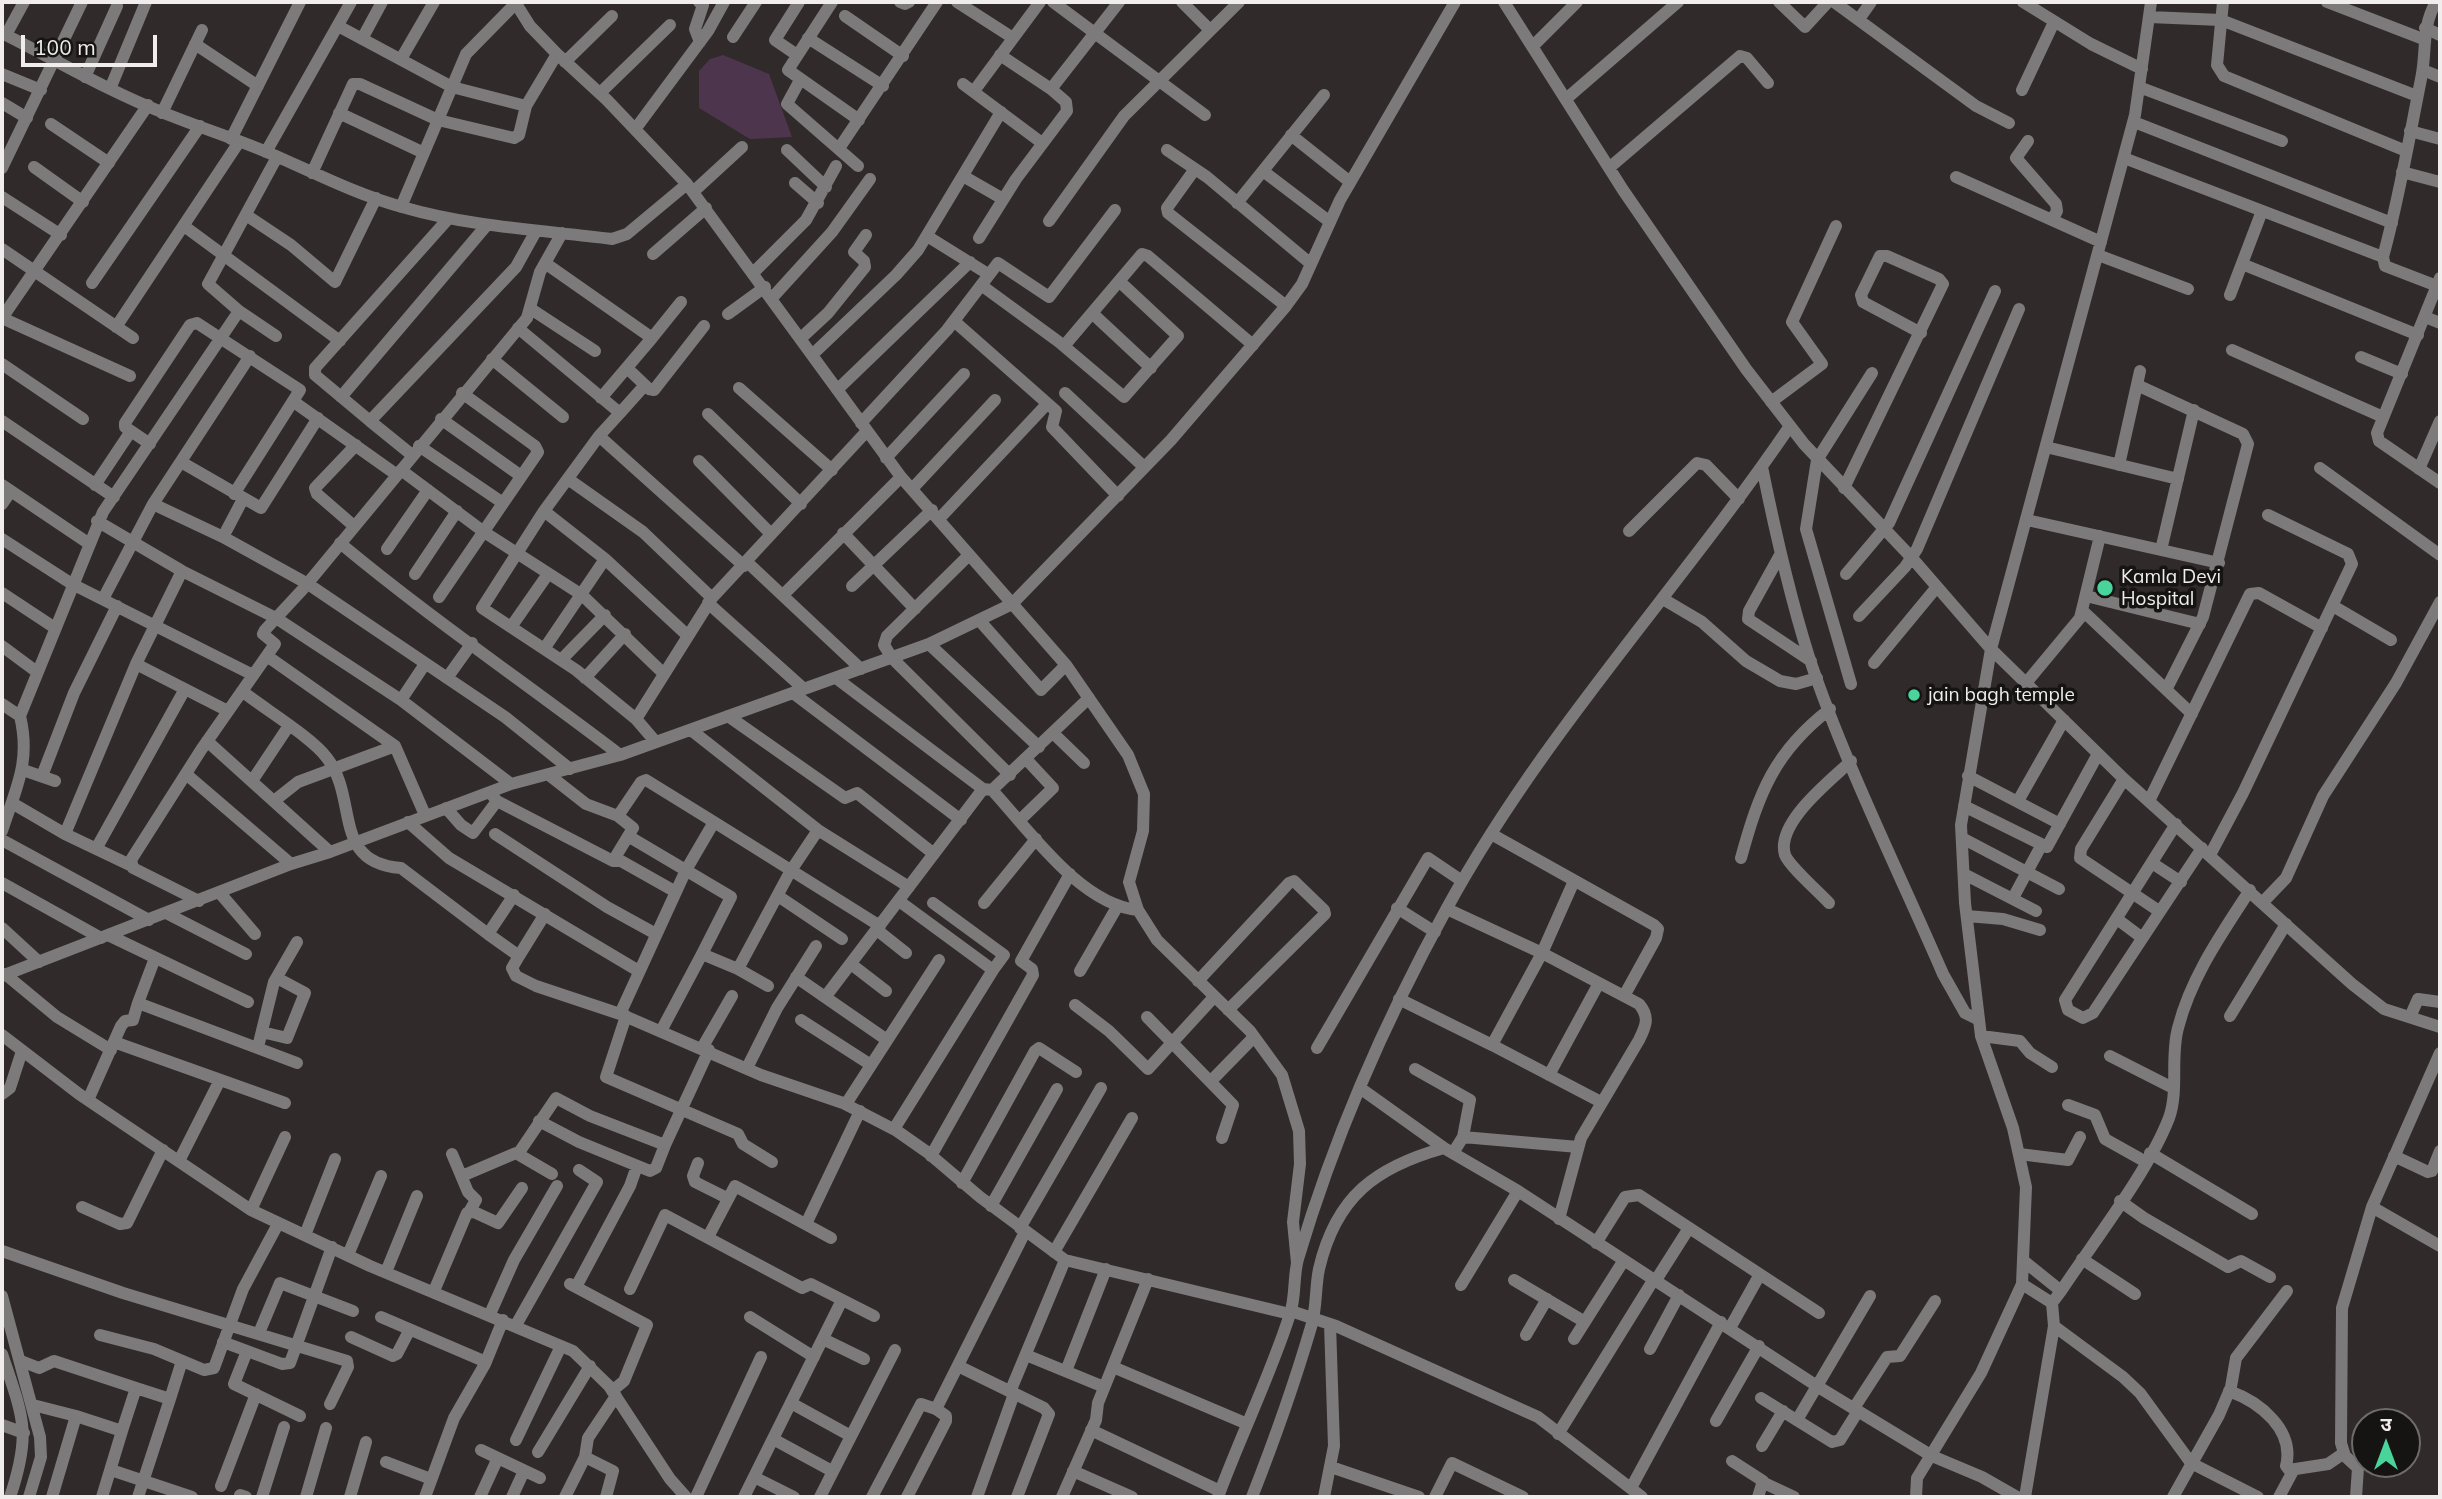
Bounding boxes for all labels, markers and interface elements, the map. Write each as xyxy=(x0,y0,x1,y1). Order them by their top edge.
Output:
scale bar xyxy=(24,21,161,65)
text: 100 m xyxy=(34,34,96,60)
place label: Kamla Devi Hospital xyxy=(2121,566,2221,610)
marker: Kamla Devi Hospital xyxy=(2095,578,2115,598)
place label: jain bagh temple xyxy=(1928,684,2075,706)
marker: jain bagh temple xyxy=(1906,687,1922,703)
north arrow xyxy=(2351,1408,2421,1478)
text: उ xyxy=(2380,1412,2392,1436)

